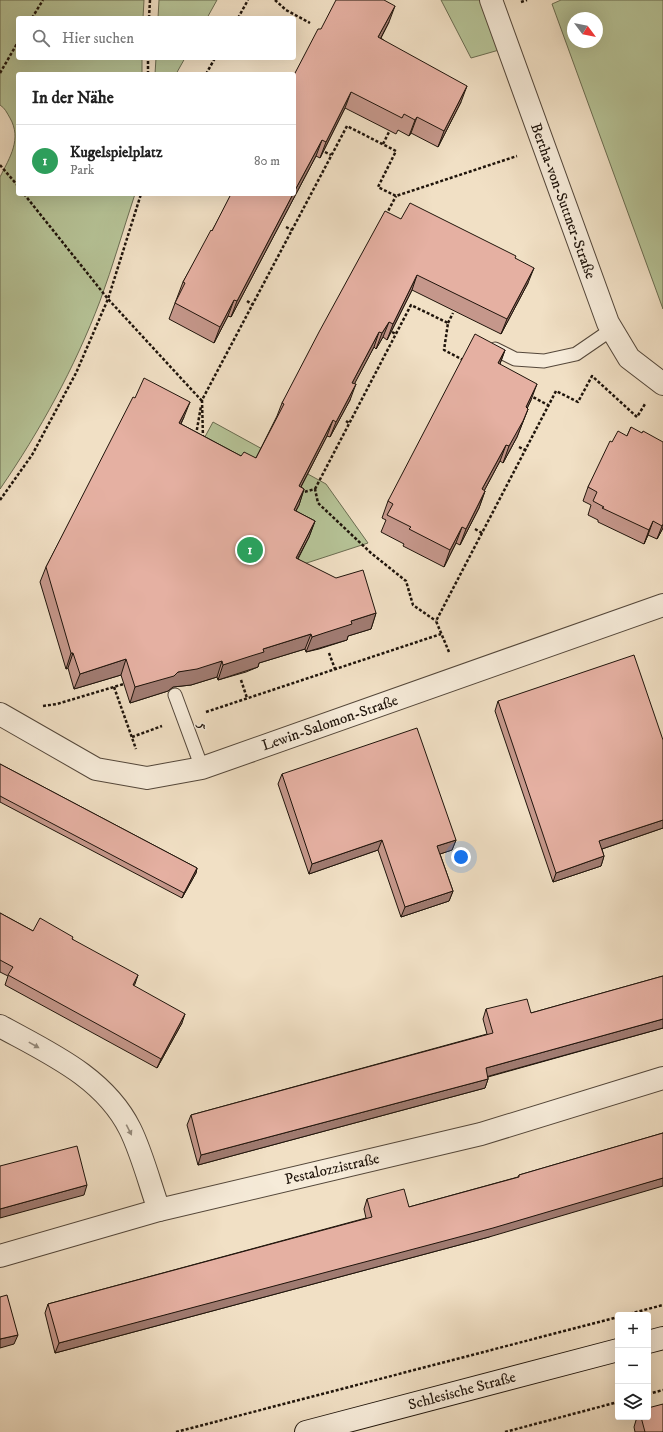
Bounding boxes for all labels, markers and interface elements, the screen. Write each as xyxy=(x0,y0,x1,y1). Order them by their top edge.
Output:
north arrow xyxy=(567,12,603,48)
search box xyxy=(16,16,296,60)
icon: search xyxy=(30,27,52,49)
text: Hier suchen xyxy=(62,29,134,48)
text: In der Nähe xyxy=(32,87,114,109)
street label: Bertha-von-Suttner-Straße xyxy=(526,120,600,282)
text: Kugelspielplatz xyxy=(70,143,162,162)
text: 1 xyxy=(43,153,47,169)
text: 80 m xyxy=(254,153,280,169)
text: Park xyxy=(70,162,94,178)
pin: 1 xyxy=(237,535,263,565)
street label: Lewin-Salomon-Straße xyxy=(259,691,401,755)
street label: 5 xyxy=(193,719,213,733)
your location xyxy=(451,847,471,867)
one-way arrow xyxy=(28,1042,40,1049)
one-way arrow xyxy=(126,1124,132,1136)
street label: Pestalozzistraße xyxy=(283,1149,381,1189)
map controls xyxy=(615,1312,651,1420)
button: + xyxy=(615,1312,651,1348)
button: − xyxy=(615,1348,651,1384)
street label: Schlesische Straße xyxy=(406,1368,518,1414)
button: layers xyxy=(615,1384,651,1420)

